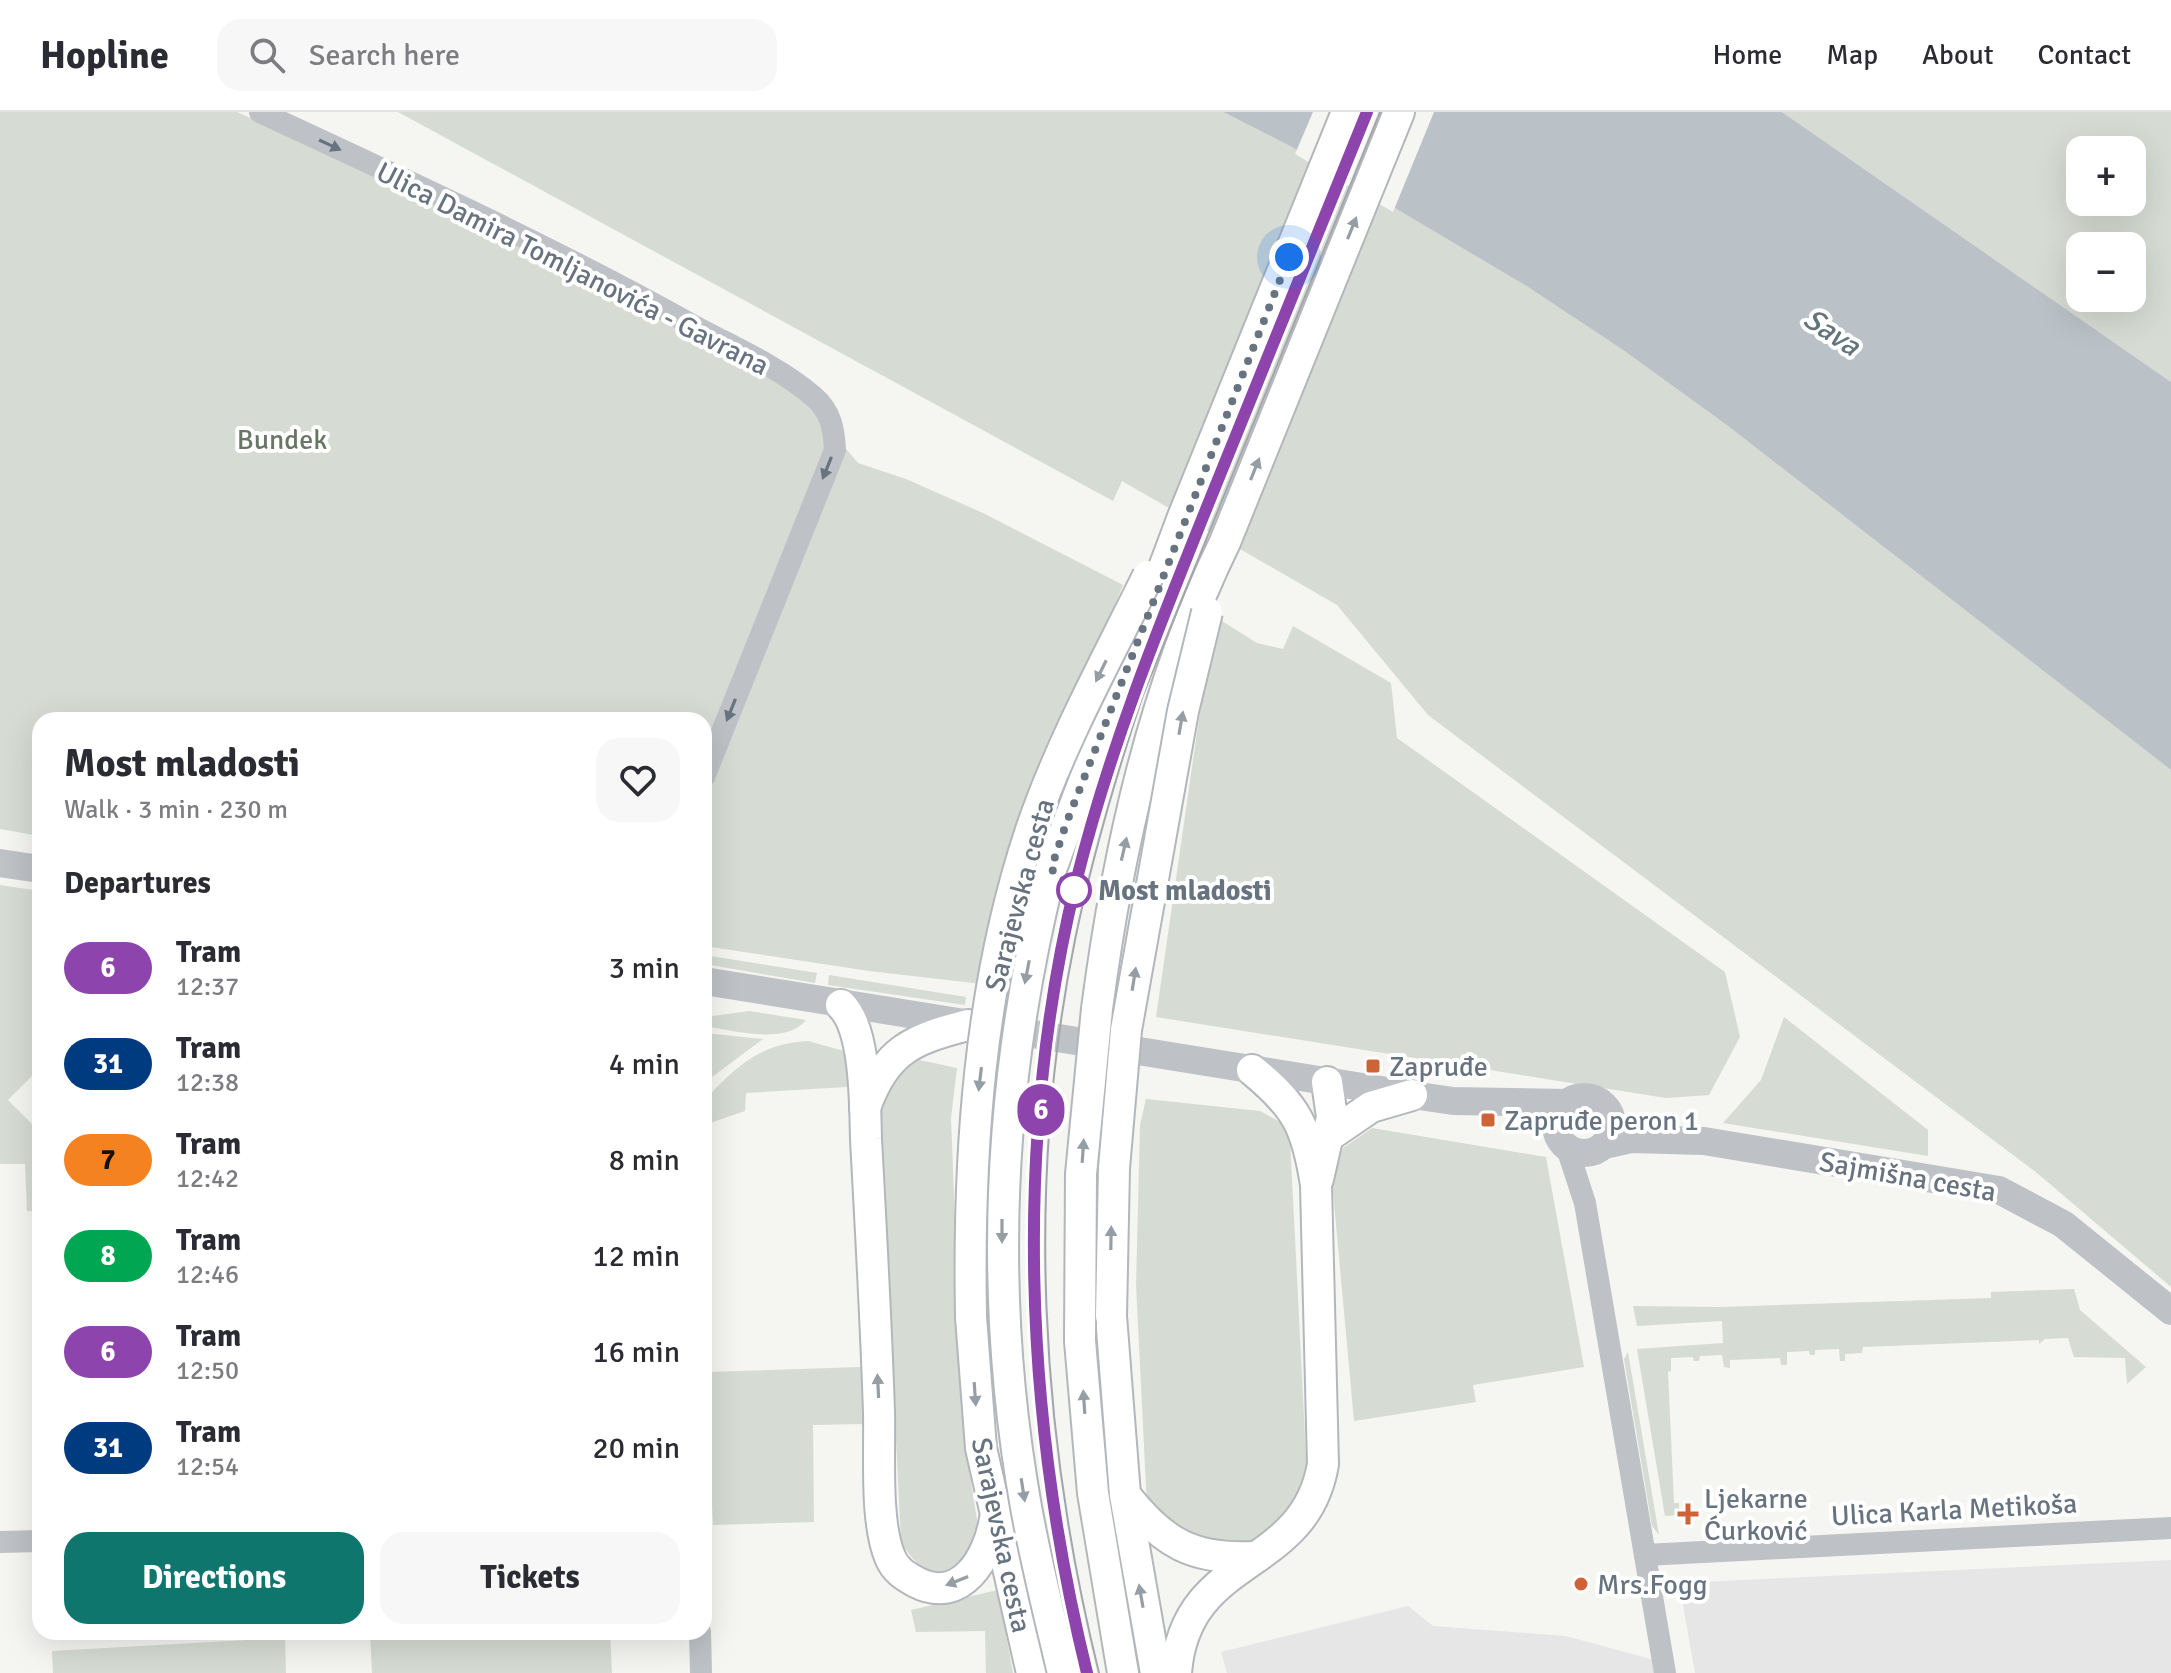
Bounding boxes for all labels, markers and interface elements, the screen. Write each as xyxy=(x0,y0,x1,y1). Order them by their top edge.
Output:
search box xyxy=(217,19,777,91)
text: Hopline xyxy=(40,32,169,79)
icon: search xyxy=(245,33,289,77)
text: Search here xyxy=(309,37,460,74)
text: Home xyxy=(1713,38,1782,72)
text: Map xyxy=(1826,38,1878,72)
text: About xyxy=(1922,38,1994,72)
text: Contact xyxy=(2038,38,2131,72)
map controls xyxy=(2066,136,2146,312)
button: + xyxy=(2066,136,2146,216)
one-way arrow xyxy=(319,138,342,152)
street label: Ulica Damira Tomljanovića - Gavrana xyxy=(371,155,775,383)
one-way arrow xyxy=(1346,216,1359,240)
button: − xyxy=(2066,232,2146,312)
your location xyxy=(1269,237,1309,277)
water label: Sava xyxy=(1796,300,1868,365)
park label: Bundek xyxy=(237,423,327,457)
one-way arrow xyxy=(821,456,834,480)
one-way arrow xyxy=(1248,457,1261,481)
one-way arrow xyxy=(1094,660,1108,683)
one-way arrow xyxy=(725,698,738,722)
one-way arrow xyxy=(1176,710,1188,735)
button: heart xyxy=(596,738,680,822)
text: Most mladosti xyxy=(64,740,300,787)
text: Walk · 3 min · 230 m xyxy=(64,794,288,826)
street label: Sarajevska cesta xyxy=(978,795,1062,995)
one-way arrow xyxy=(1118,837,1130,862)
text: Departures xyxy=(64,865,211,902)
marker: Most mladosti xyxy=(1057,873,1091,907)
place label: Most mladosti xyxy=(1098,874,1272,908)
text: Tram xyxy=(176,934,241,971)
text: 3 min xyxy=(609,950,680,987)
text: 6 xyxy=(100,951,116,985)
one-way arrow xyxy=(1020,960,1033,985)
one-way arrow xyxy=(1129,966,1141,991)
text: 12:37 xyxy=(176,971,239,1003)
text: Tram xyxy=(176,1030,241,1067)
text: 4 min xyxy=(609,1046,680,1083)
text: 31 xyxy=(93,1047,123,1081)
place label: Zapruđe xyxy=(1389,1050,1488,1084)
marker: Zapruđe xyxy=(1364,1057,1382,1075)
text: 12:38 xyxy=(176,1067,239,1099)
one-way arrow xyxy=(973,1067,986,1092)
line badge: 6 xyxy=(1015,1084,1067,1136)
text: 6 xyxy=(1033,1093,1049,1127)
place label: Zapruđe peron 1 xyxy=(1504,1104,1699,1138)
marker: Zapruđe peron 1 xyxy=(1479,1111,1497,1129)
text: Tram xyxy=(176,1126,241,1163)
one-way arrow xyxy=(1077,1138,1090,1163)
text: 8 min xyxy=(609,1142,680,1179)
text: 7 xyxy=(100,1143,116,1177)
street label: Sajmišna cesta xyxy=(1817,1145,1999,1209)
text: 12:42 xyxy=(176,1163,239,1195)
one-way arrow xyxy=(996,1219,1008,1244)
text: Tram xyxy=(176,1222,241,1259)
one-way arrow xyxy=(1105,1225,1118,1250)
text: 12 min xyxy=(593,1238,680,1275)
text: 8 xyxy=(100,1239,116,1273)
text: 12:46 xyxy=(176,1259,239,1291)
text: Tram xyxy=(176,1318,241,1355)
text: 16 min xyxy=(593,1334,680,1371)
text: 6 xyxy=(100,1335,116,1369)
text: 12:50 xyxy=(176,1355,239,1387)
one-way arrow xyxy=(871,1373,884,1398)
one-way arrow xyxy=(969,1382,982,1407)
one-way arrow xyxy=(1077,1389,1090,1414)
text: Tram xyxy=(176,1414,241,1451)
text: 20 min xyxy=(593,1430,680,1467)
text: 31 xyxy=(93,1431,123,1465)
street label: Sarajevska cesta xyxy=(964,1435,1038,1636)
text: 12:54 xyxy=(176,1451,239,1483)
one-way arrow xyxy=(1017,1477,1030,1502)
place label: Ljekarne Ćurković xyxy=(1704,1482,1808,1548)
street label: Ulica Karla Metikoša xyxy=(1830,1487,2078,1533)
marker: Ljekarne Ćurković xyxy=(1679,1505,1697,1523)
button: Directions xyxy=(64,1532,364,1624)
button: Tickets xyxy=(380,1532,680,1624)
place label: Mrs.Fogg xyxy=(1597,1568,1707,1602)
one-way arrow xyxy=(946,1575,969,1588)
marker: Mrs.Fogg xyxy=(1572,1575,1590,1593)
one-way arrow xyxy=(1134,1584,1146,1609)

